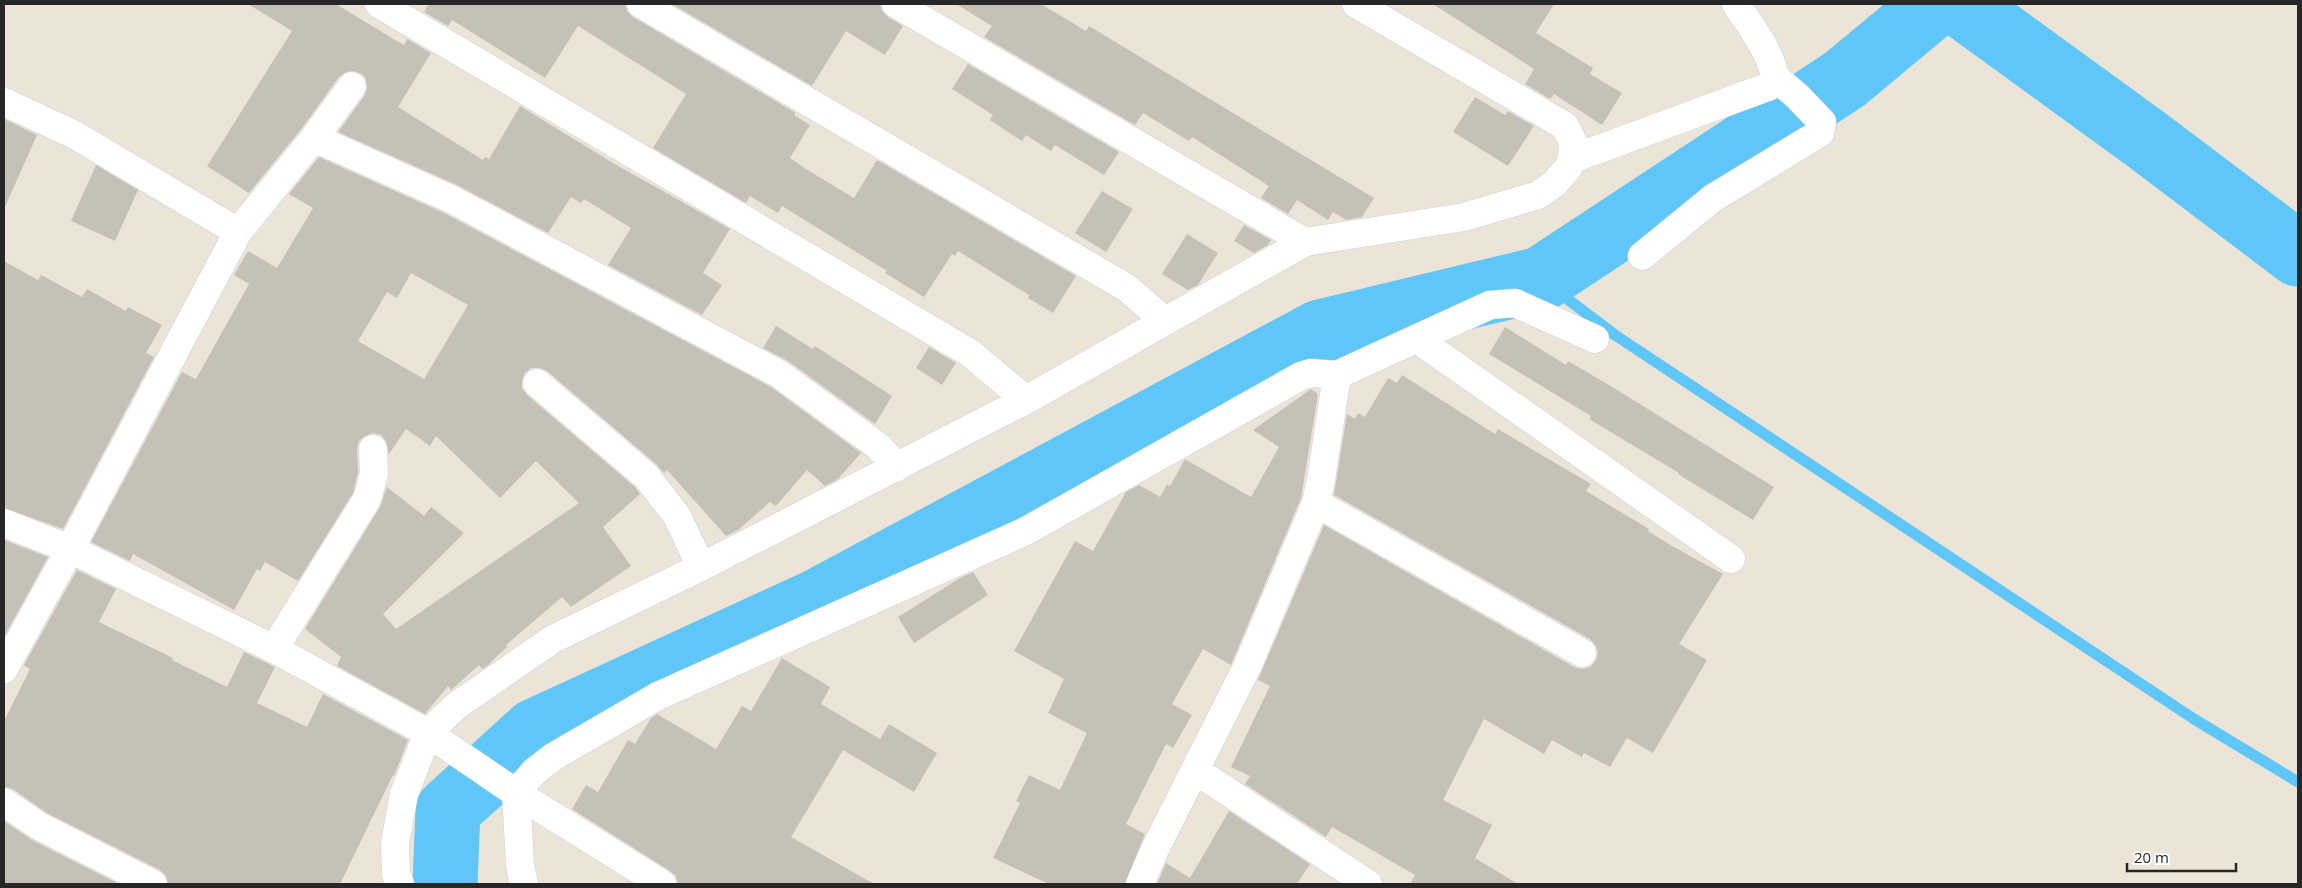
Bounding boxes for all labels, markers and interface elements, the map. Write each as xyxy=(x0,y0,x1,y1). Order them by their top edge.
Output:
scale bar xyxy=(2127,840,2236,872)
text: 20 m xyxy=(2134,847,2169,867)

